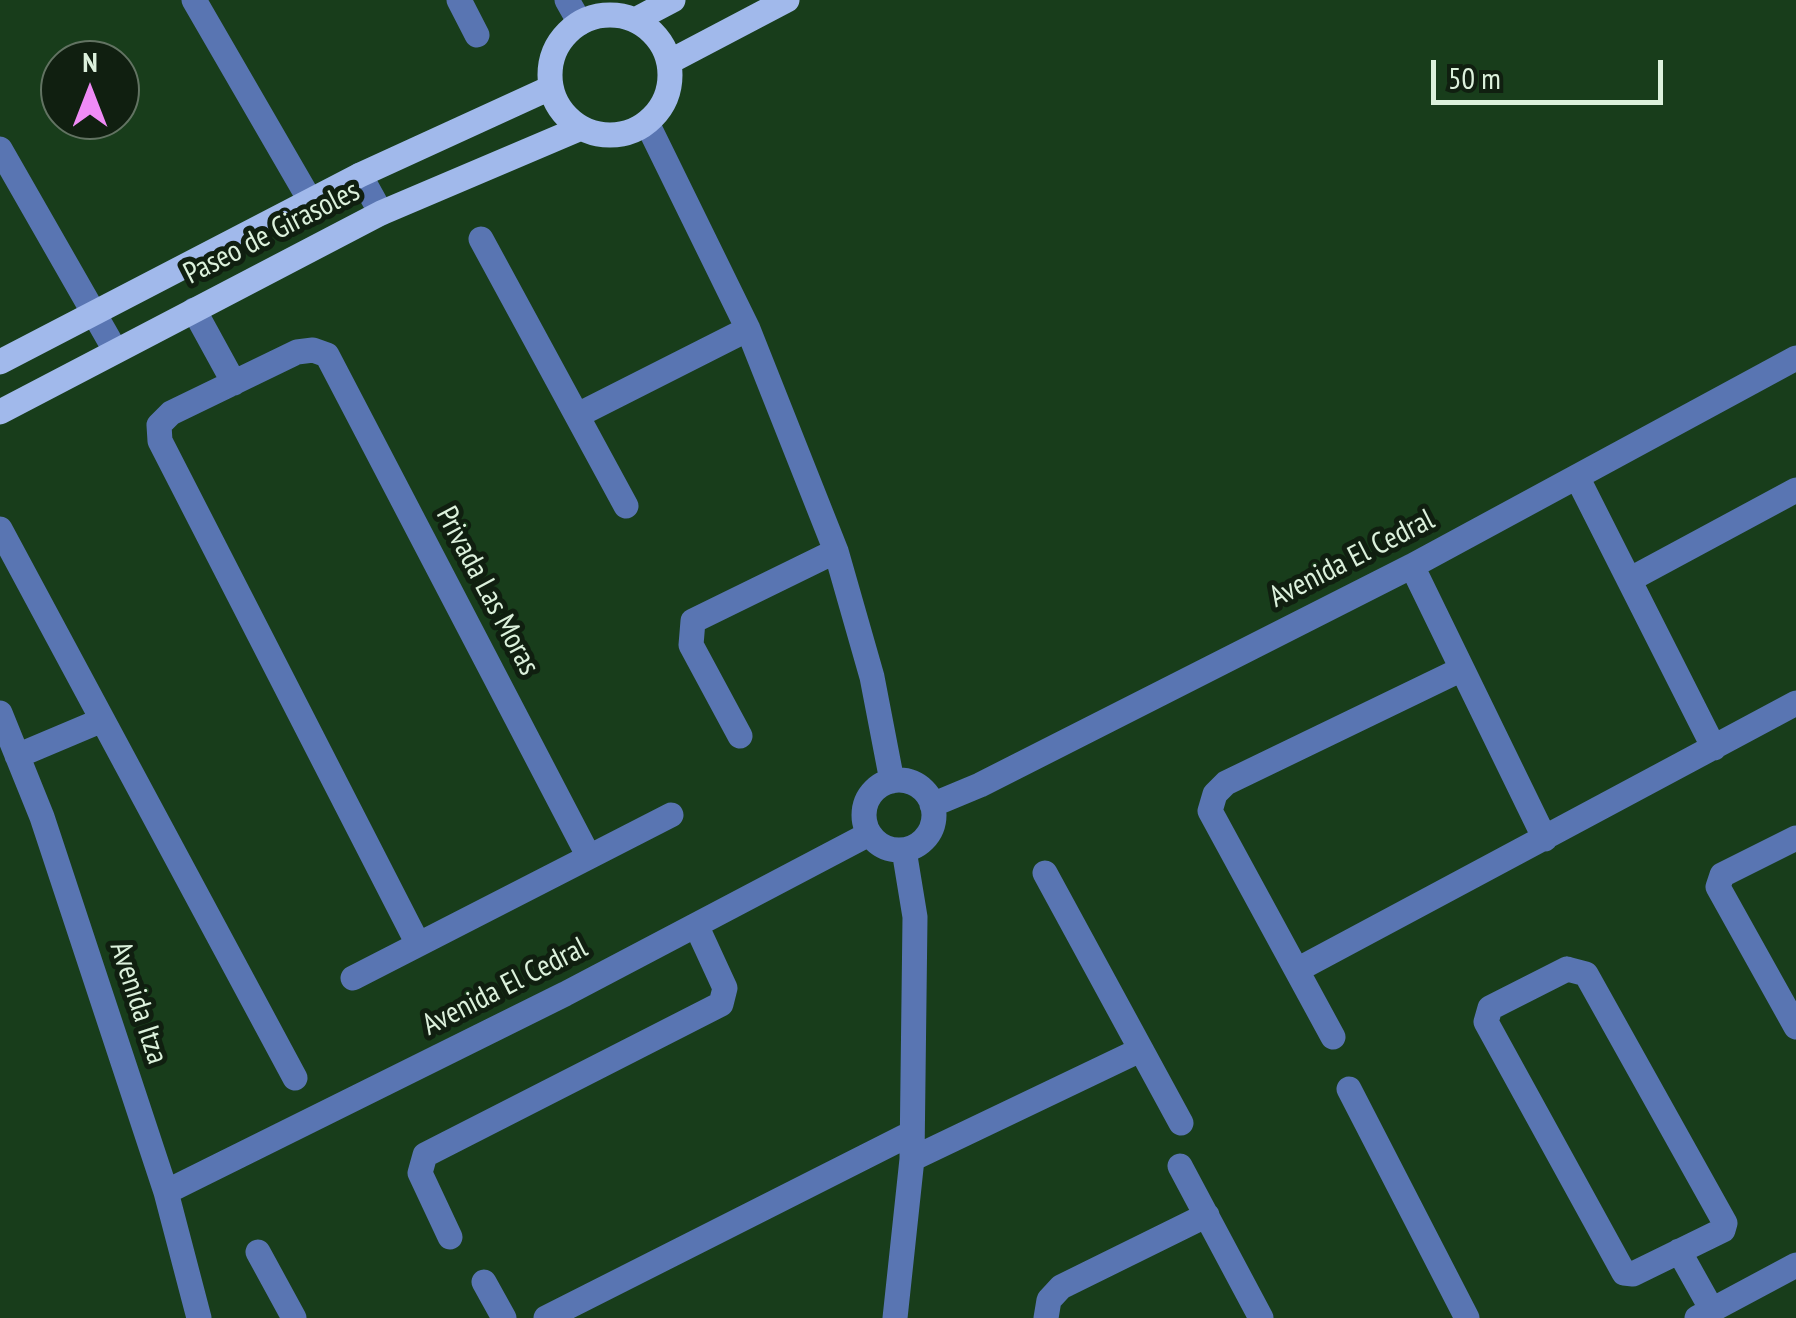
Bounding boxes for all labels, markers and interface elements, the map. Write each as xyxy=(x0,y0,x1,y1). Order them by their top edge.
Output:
north arrow xyxy=(40,40,140,140)
scale bar xyxy=(1436,40,1668,102)
text: N xyxy=(82,43,98,80)
text: 50 m xyxy=(1448,58,1501,97)
street label: Paseo de Girasoles xyxy=(178,173,366,293)
street label: Privada Las Moras xyxy=(428,501,546,681)
street label: Avenida El Cedral xyxy=(1264,502,1440,616)
street label: Avenida El Cedral xyxy=(417,930,593,1044)
street label: Avenida Itza xyxy=(101,937,175,1069)

